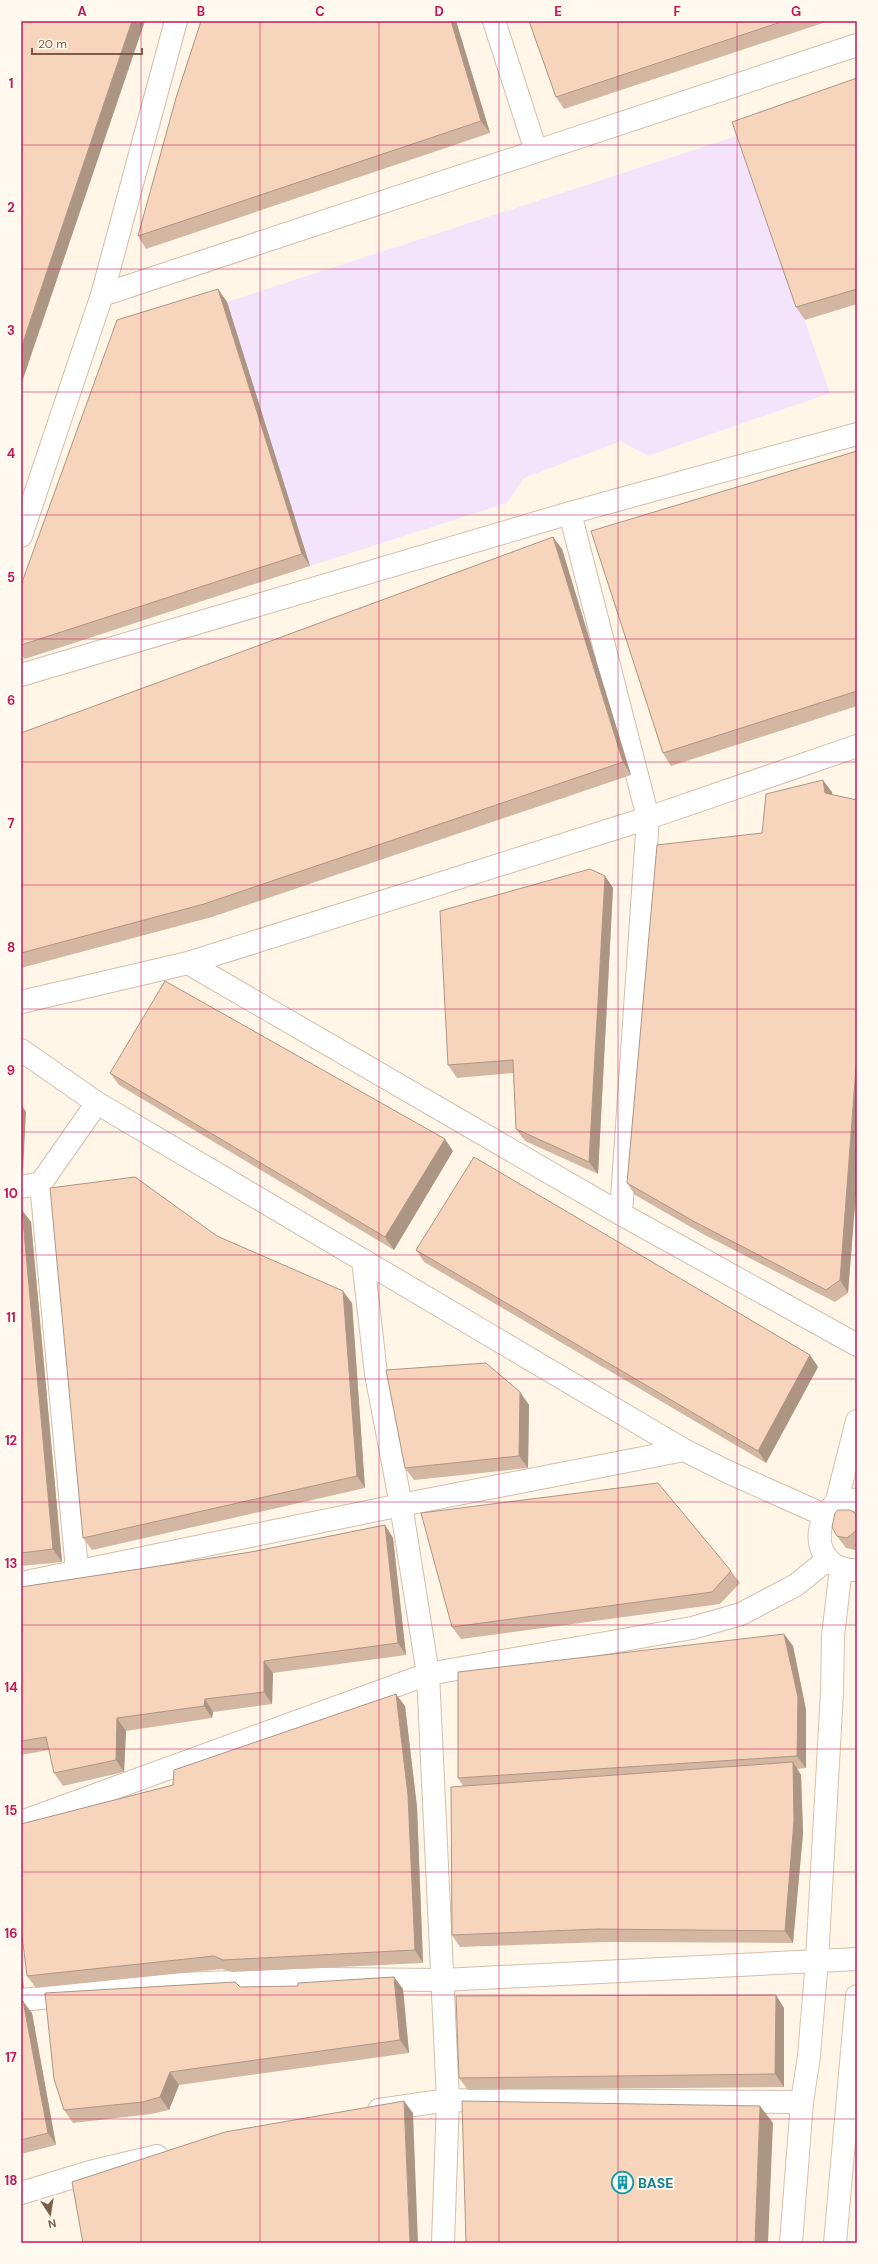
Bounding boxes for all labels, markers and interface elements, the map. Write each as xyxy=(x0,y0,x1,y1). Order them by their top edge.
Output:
text: A xyxy=(77,3,87,20)
text: B xyxy=(197,3,205,20)
text: C xyxy=(315,3,325,20)
text: D xyxy=(434,3,444,20)
text: E xyxy=(554,3,562,20)
text: F xyxy=(673,3,681,20)
text: G xyxy=(791,3,801,20)
scale bar xyxy=(32,30,142,56)
text: 20 m xyxy=(38,36,67,52)
text: 1 xyxy=(9,75,13,92)
text: 2 xyxy=(7,199,15,216)
text: 3 xyxy=(7,322,15,339)
text: 4 xyxy=(7,445,15,462)
text: 5 xyxy=(7,569,15,586)
text: 6 xyxy=(7,692,15,709)
text: 7 xyxy=(8,815,15,832)
text: 8 xyxy=(7,939,15,956)
text: 9 xyxy=(7,1062,15,1079)
text: 10 xyxy=(4,1185,18,1202)
text: 11 xyxy=(6,1309,16,1326)
text: 12 xyxy=(5,1432,17,1449)
text: 13 xyxy=(5,1555,17,1572)
text: 14 xyxy=(4,1679,18,1696)
text: 15 xyxy=(5,1802,17,1819)
text: 16 xyxy=(5,1925,17,1942)
text: 17 xyxy=(5,2049,17,2066)
building icon: BASE xyxy=(610,2170,636,2196)
text: 18 xyxy=(5,2172,17,2189)
place label: BASE xyxy=(638,2174,673,2192)
north arrow xyxy=(30,2194,70,2234)
text: N xyxy=(47,2216,57,2231)

